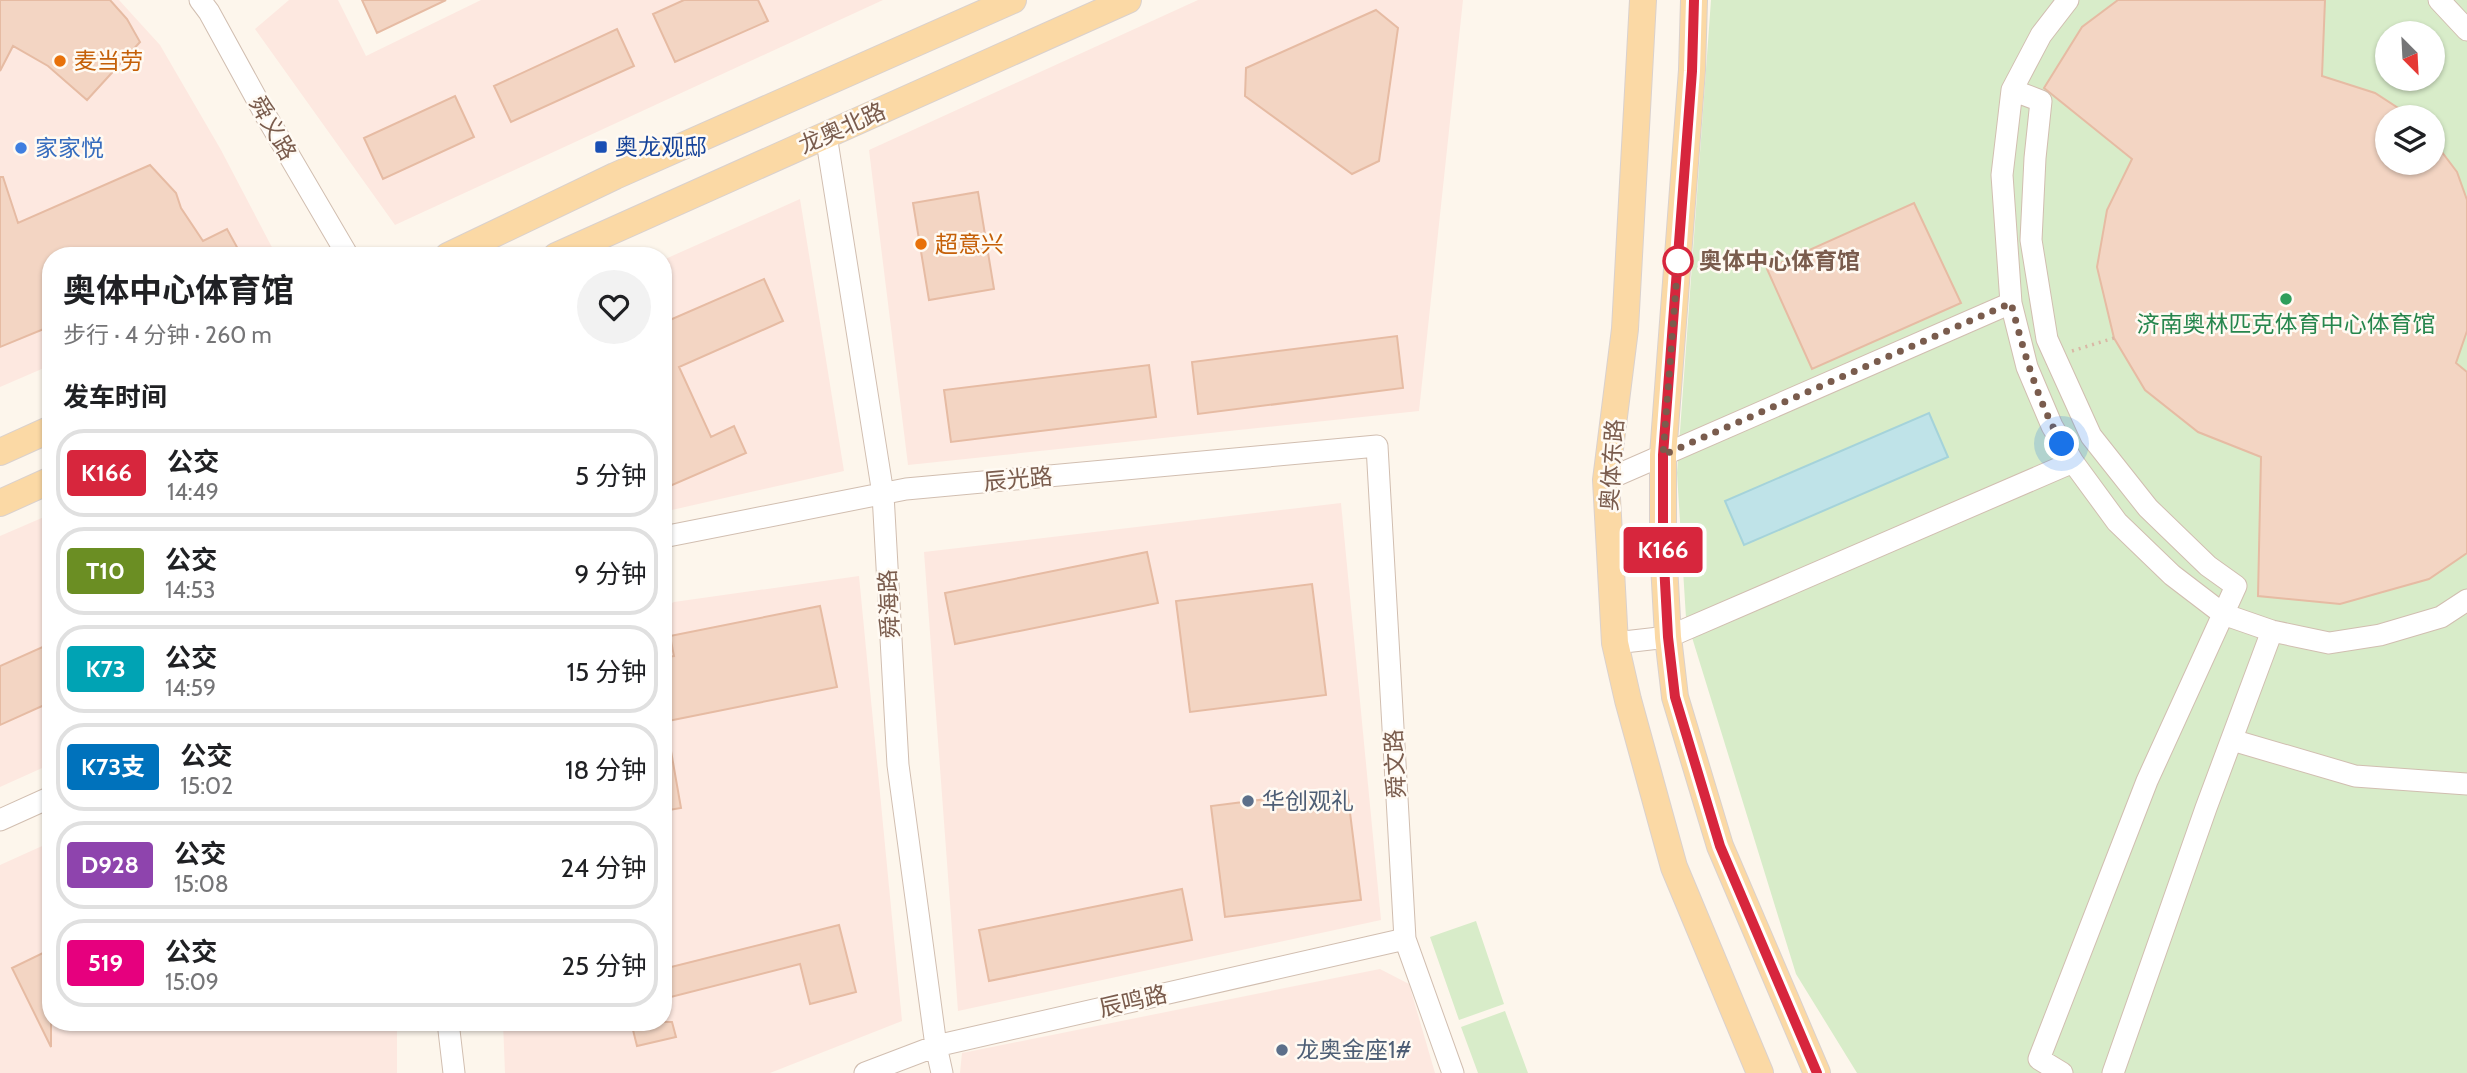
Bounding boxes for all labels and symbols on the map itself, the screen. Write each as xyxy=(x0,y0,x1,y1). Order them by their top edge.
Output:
north arrow xyxy=(2375,21,2445,91)
place label: 麦当劳 xyxy=(74,47,143,75)
marker: 麦当劳 xyxy=(52,53,68,69)
street label: 舜义路 xyxy=(244,91,302,165)
street label: 龙奥北路 xyxy=(794,97,890,159)
place label: 奥龙观邸 xyxy=(615,133,707,161)
place label: 家家悦 xyxy=(35,134,104,162)
marker: 奥龙观邸 xyxy=(593,139,609,155)
marker: 家家悦 xyxy=(13,140,29,156)
place label: 超意兴 xyxy=(935,230,1004,258)
marker: 超意兴 xyxy=(913,236,929,252)
marker: 奥体中心体育馆 xyxy=(1663,246,1693,276)
place label: 奥体中心体育馆 xyxy=(1699,247,1860,275)
marker: 济南奥林匹克体育中心体育馆 xyxy=(2278,291,2294,307)
place label: 济南奥林匹克体育中心体育馆 xyxy=(2137,310,2436,338)
street label: 奥体东路 xyxy=(1595,418,1629,512)
your location xyxy=(2044,426,2079,461)
street label: 辰光路 xyxy=(982,462,1054,496)
line badge: K166 xyxy=(1614,527,1712,573)
street label: 舜海路 xyxy=(873,569,905,639)
street label: 舜文路 xyxy=(1379,729,1411,799)
place label: 华创观礼 xyxy=(1262,787,1354,815)
marker: 华创观礼 xyxy=(1240,793,1256,809)
street label: 辰鸣路 xyxy=(1096,980,1170,1022)
place label: 龙奥金座1# xyxy=(1296,1036,1412,1064)
marker: 龙奥金座1# xyxy=(1274,1042,1290,1058)

